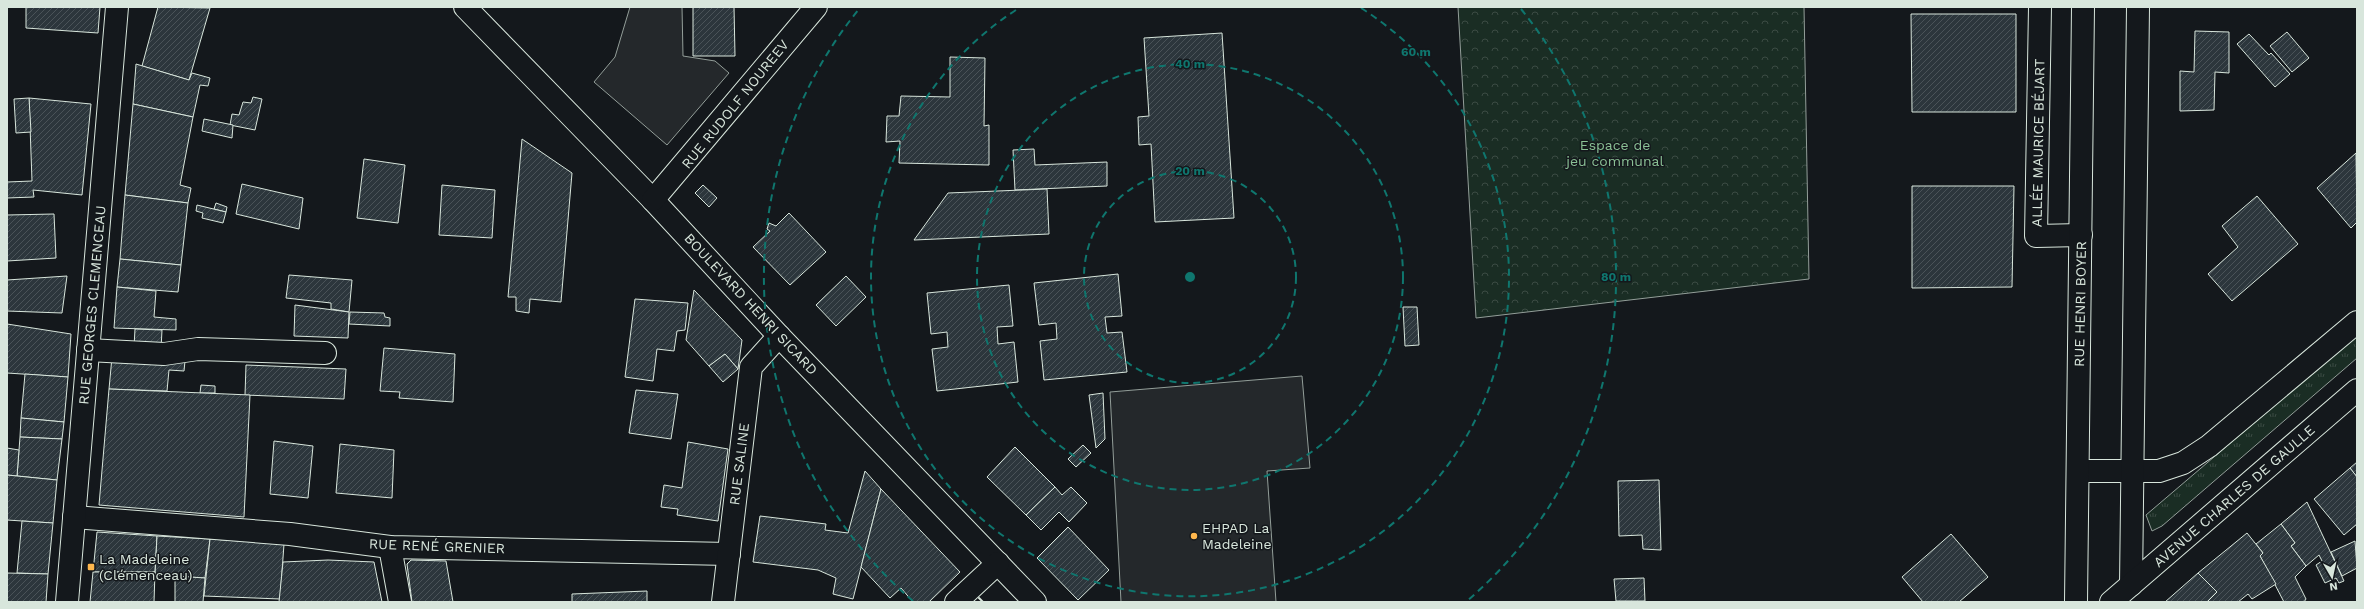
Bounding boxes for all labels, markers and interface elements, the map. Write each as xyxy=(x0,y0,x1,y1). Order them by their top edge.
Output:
street label: RUE RUDOLF NOUREEV xyxy=(678,36,792,172)
text: 60 m xyxy=(1401,45,1431,59)
text: 40 m xyxy=(1175,57,1205,71)
street label: ALLÉE MAURICE BÉJART xyxy=(2029,58,2047,227)
park label: Espace de jeu communal xyxy=(1564,137,1665,169)
text: 20 m xyxy=(1175,164,1205,178)
street label: RUE GEORGES CLEMENCEAU xyxy=(75,205,109,405)
street label: BOULEVARD HENRI SICARD xyxy=(681,230,821,378)
street label: RUE HENRI BOYER xyxy=(2071,241,2089,367)
centre of rings xyxy=(1183,270,1197,284)
text: 80 m xyxy=(1601,270,1631,284)
street label: RUE SALINE xyxy=(726,422,752,506)
street label: AVENUE CHARLES DE GAULLE xyxy=(2150,422,2318,570)
place label: EHPAD La Madeleine xyxy=(1202,520,1271,552)
marker: EHPAD La Madeleine xyxy=(1189,531,1199,541)
street label: RUE RENÉ GRENIER xyxy=(369,536,505,556)
place label: La Madeleine (Clémenceau) xyxy=(99,551,192,583)
north arrow xyxy=(2312,557,2352,597)
marker: La Madeleine (Clémenceau) xyxy=(86,562,96,572)
text: N xyxy=(2328,579,2339,593)

